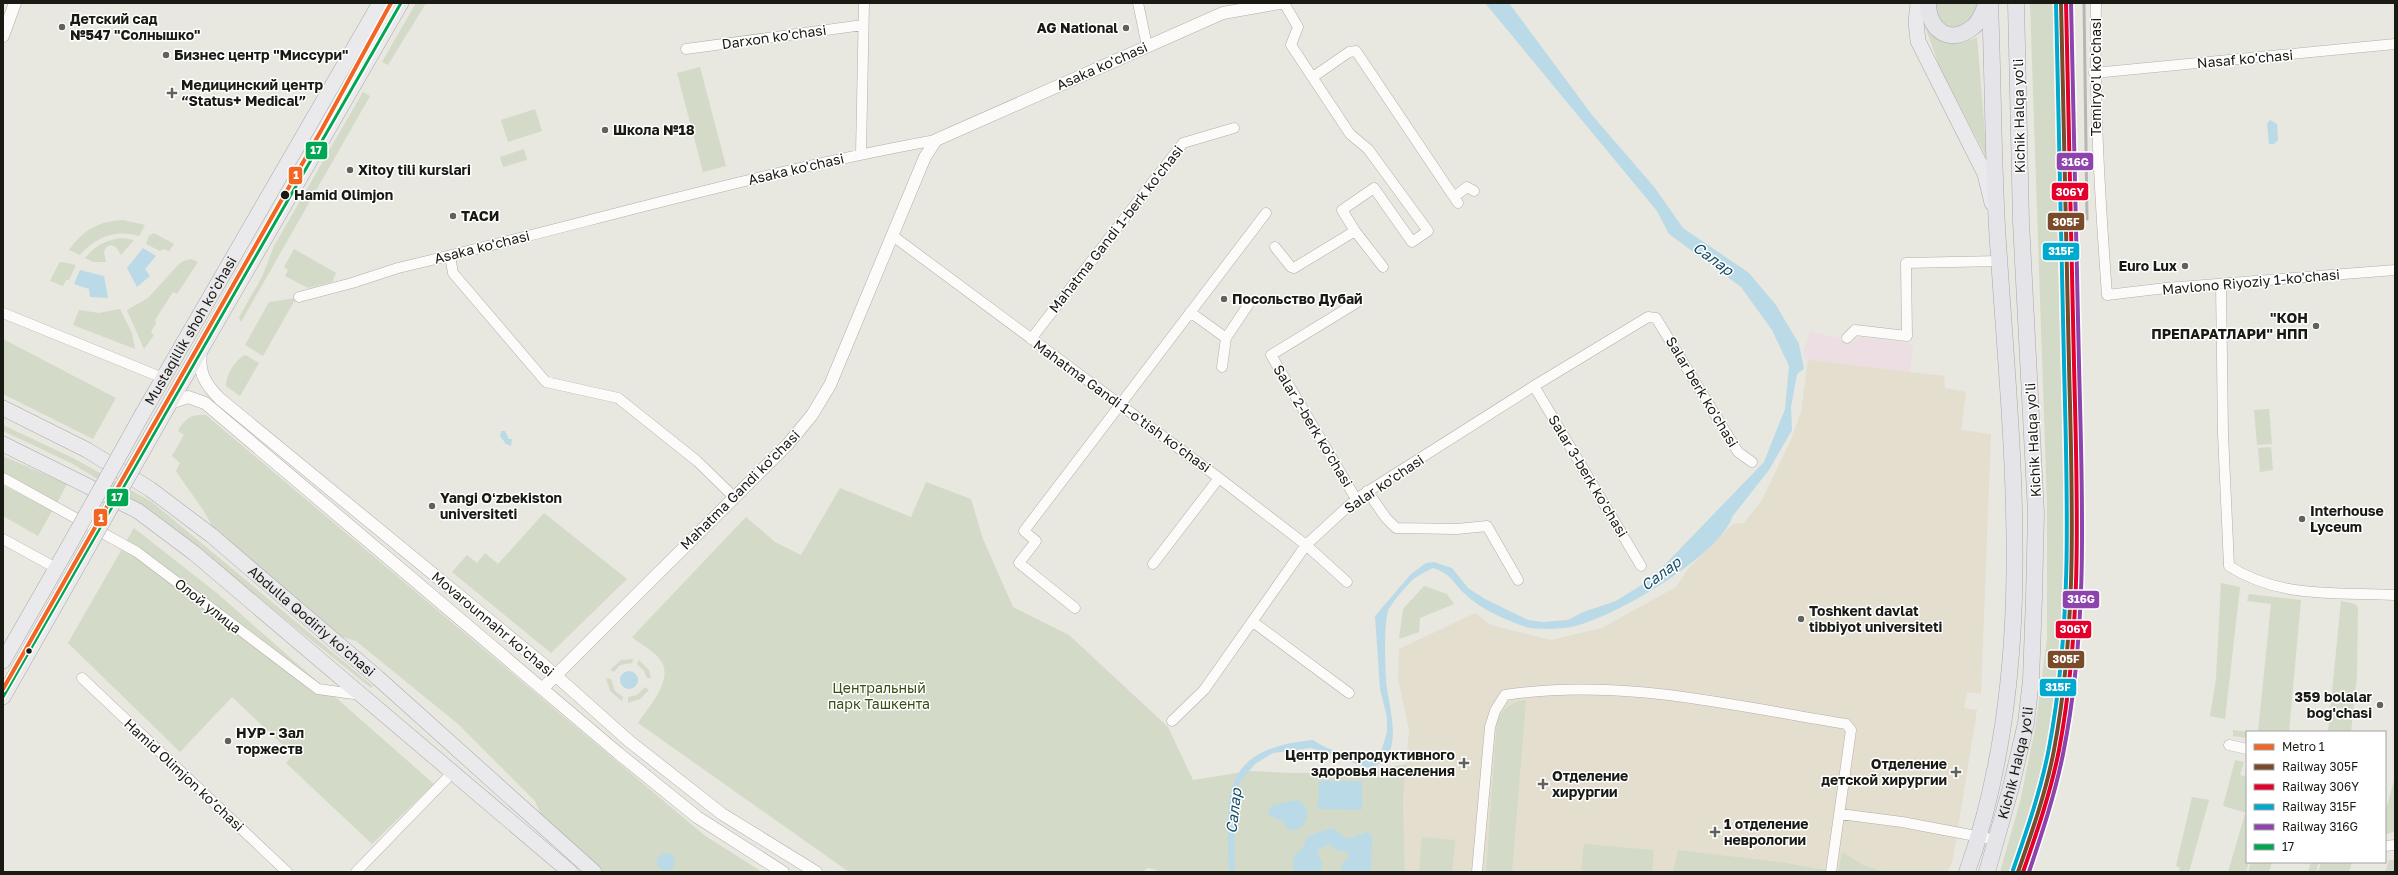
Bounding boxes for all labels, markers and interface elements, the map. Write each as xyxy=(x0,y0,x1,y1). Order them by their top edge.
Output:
place label: Детский сад №547 "Солнышко" xyxy=(70,10,200,43)
street label: Temiryo'l ko'chasi xyxy=(2087,18,2104,136)
place label: AG National xyxy=(1037,19,1118,36)
street label: Darxon ko'chasi xyxy=(721,21,827,52)
marker: Детский сад №547 "Солнышко" xyxy=(57,22,67,32)
marker: AG National xyxy=(1121,23,1131,33)
street label: Asaka ko'chasi xyxy=(1054,38,1150,93)
place label: Бизнес центр "Миссури" xyxy=(174,46,348,63)
street label: Nasaf ko'chasi xyxy=(2196,46,2294,71)
marker: Бизнес центр "Миссури" xyxy=(161,50,171,60)
street label: Kichik Halqa yo'li xyxy=(2009,58,2028,174)
place label: Медицинский центр “Status+ Medical” xyxy=(181,76,323,109)
marker: Медицинский центр “Status+ Medical” xyxy=(166,87,178,99)
place label: Школа №18 xyxy=(613,121,695,138)
marker: Школа №18 xyxy=(600,125,610,135)
line badge: 17 xyxy=(305,141,328,160)
street label: Mahatma Gandi 1-berk ko'chasi xyxy=(1045,142,1186,316)
text: 17 xyxy=(310,143,322,156)
street label: Asaka ko'chasi xyxy=(746,149,846,188)
line badge: 316G xyxy=(2056,152,2094,171)
text: 316G xyxy=(2061,155,2089,168)
place label: Xitoy tili kurslari xyxy=(358,161,471,178)
marker: Xitoy tili kurslari xyxy=(345,165,355,175)
line badge: 1 xyxy=(288,166,303,185)
text: 1 xyxy=(293,168,299,181)
line badge: 306Y xyxy=(2051,182,2089,201)
text: 306Y xyxy=(2056,185,2085,198)
place label: Hamid Olimjon xyxy=(294,186,393,203)
marker: Hamid Olimjon xyxy=(279,189,291,201)
place label: ТАСИ xyxy=(461,207,499,224)
marker: ТАСИ xyxy=(448,211,458,221)
line badge: 305F xyxy=(2047,212,2085,231)
text: 305F xyxy=(2052,215,2080,228)
street label: Asaka ko'chasi xyxy=(432,226,531,267)
water label: Салар xyxy=(1690,238,1739,280)
line badge: 315F xyxy=(2042,242,2080,261)
text: 315F xyxy=(2048,244,2074,257)
street label: Mustaqillik shoh ko'chasi xyxy=(141,253,240,408)
place label: Euro Lux xyxy=(2118,257,2177,274)
marker: Euro Lux xyxy=(2180,261,2190,271)
street label: Mavlono Riyoziy 1-ko'chasi xyxy=(2161,265,2341,298)
place label: Посольство Дубай xyxy=(1232,290,1363,307)
marker: Посольство Дубай xyxy=(1219,294,1229,304)
place label: "КОН ПРЕПАРАТЛАРИ" НПП xyxy=(2151,309,2308,342)
marker: "КОН ПРЕПАРАТЛАРИ" НПП xyxy=(2311,321,2321,331)
street label: Salar berk ko'chasi xyxy=(1663,333,1742,450)
street label: Mahatma Gandi 1-o'tish ko'chasi xyxy=(1030,336,1214,476)
street label: Salar 2-berk ko'chasi xyxy=(1270,362,1357,490)
street label: Kichik Halqa yo'li xyxy=(2021,382,2044,498)
street label: Salar 3-berk ko'chasi xyxy=(1545,412,1632,540)
street label: Mahatma Gandi ko'chasi xyxy=(676,426,803,553)
street label: Salar ko'chasi xyxy=(1341,451,1427,516)
line badge: 17 xyxy=(106,488,129,507)
place label: Yangi Oʻzbekiston universiteti xyxy=(440,489,562,522)
text: 17 xyxy=(111,490,123,503)
marker: Yangi Oʻzbekiston universiteti xyxy=(427,501,437,511)
place label: Interhouse Lyceum xyxy=(2310,502,2384,535)
line badge: 1 xyxy=(93,508,108,527)
text: 1 xyxy=(98,511,104,524)
marker: Interhouse Lyceum xyxy=(2297,514,2307,524)
water label: Салар xyxy=(1637,551,1685,594)
street label: Abdulla Qodiriy ko'chasi xyxy=(245,562,379,680)
street label: Movarounnahr ko'chasi xyxy=(429,567,558,680)
street label: Олой улица xyxy=(172,574,245,637)
line badge: 316G xyxy=(2062,590,2100,609)
text: 316G xyxy=(2067,592,2095,605)
place label: Toshkent davlat tibbiyot universiteti xyxy=(1809,602,1943,635)
marker: Toshkent davlat tibbiyot universiteti xyxy=(1796,614,1806,624)
line badge: 306Y xyxy=(2055,620,2092,639)
text: 306Y xyxy=(2060,622,2089,635)
unlabelled marker xyxy=(24,646,34,656)
line badge: 305F xyxy=(2047,650,2085,669)
text: 305F xyxy=(2052,652,2080,665)
line badge: 315F xyxy=(2039,678,2077,697)
park label: Центральный парк Ташкента xyxy=(828,679,930,712)
text: 315F xyxy=(2045,680,2071,693)
place label: 359 bolalar bog'chasi xyxy=(2294,688,2373,721)
marker: 359 bolalar bog'chasi xyxy=(2375,700,2385,710)
street label: Kichik Halqa yo'li xyxy=(1993,706,2036,821)
street label: Hamid Olimjon ko’chasi xyxy=(121,715,248,835)
place label: НУР - Зал торжеств xyxy=(236,724,304,757)
legend xyxy=(2246,731,2386,863)
marker: НУР - Зал торжеств xyxy=(223,736,233,746)
text: Metro 1 xyxy=(2282,739,2325,754)
place label: Центр репродуктивного здоровья населения xyxy=(1285,746,1455,779)
place label: Отделение детской хирургии xyxy=(1821,755,1947,788)
marker: Центр репродуктивного здоровья населения xyxy=(1458,757,1470,769)
text: Railway 305F xyxy=(2282,759,2358,774)
marker: Отделение детской хирургии xyxy=(1950,766,1962,778)
place label: Отделение хирургии xyxy=(1552,767,1628,800)
marker: Отделение хирургии xyxy=(1537,778,1549,790)
text: Railway 306Y xyxy=(2282,779,2359,794)
water label: Салар xyxy=(1221,786,1245,834)
text: Railway 315F xyxy=(2282,799,2356,814)
place label: 1 отделение неврологии xyxy=(1724,815,1809,848)
text: Railway 316G xyxy=(2282,819,2358,834)
marker: 1 отделение неврологии xyxy=(1709,826,1721,838)
text: 17 xyxy=(2282,839,2294,854)

